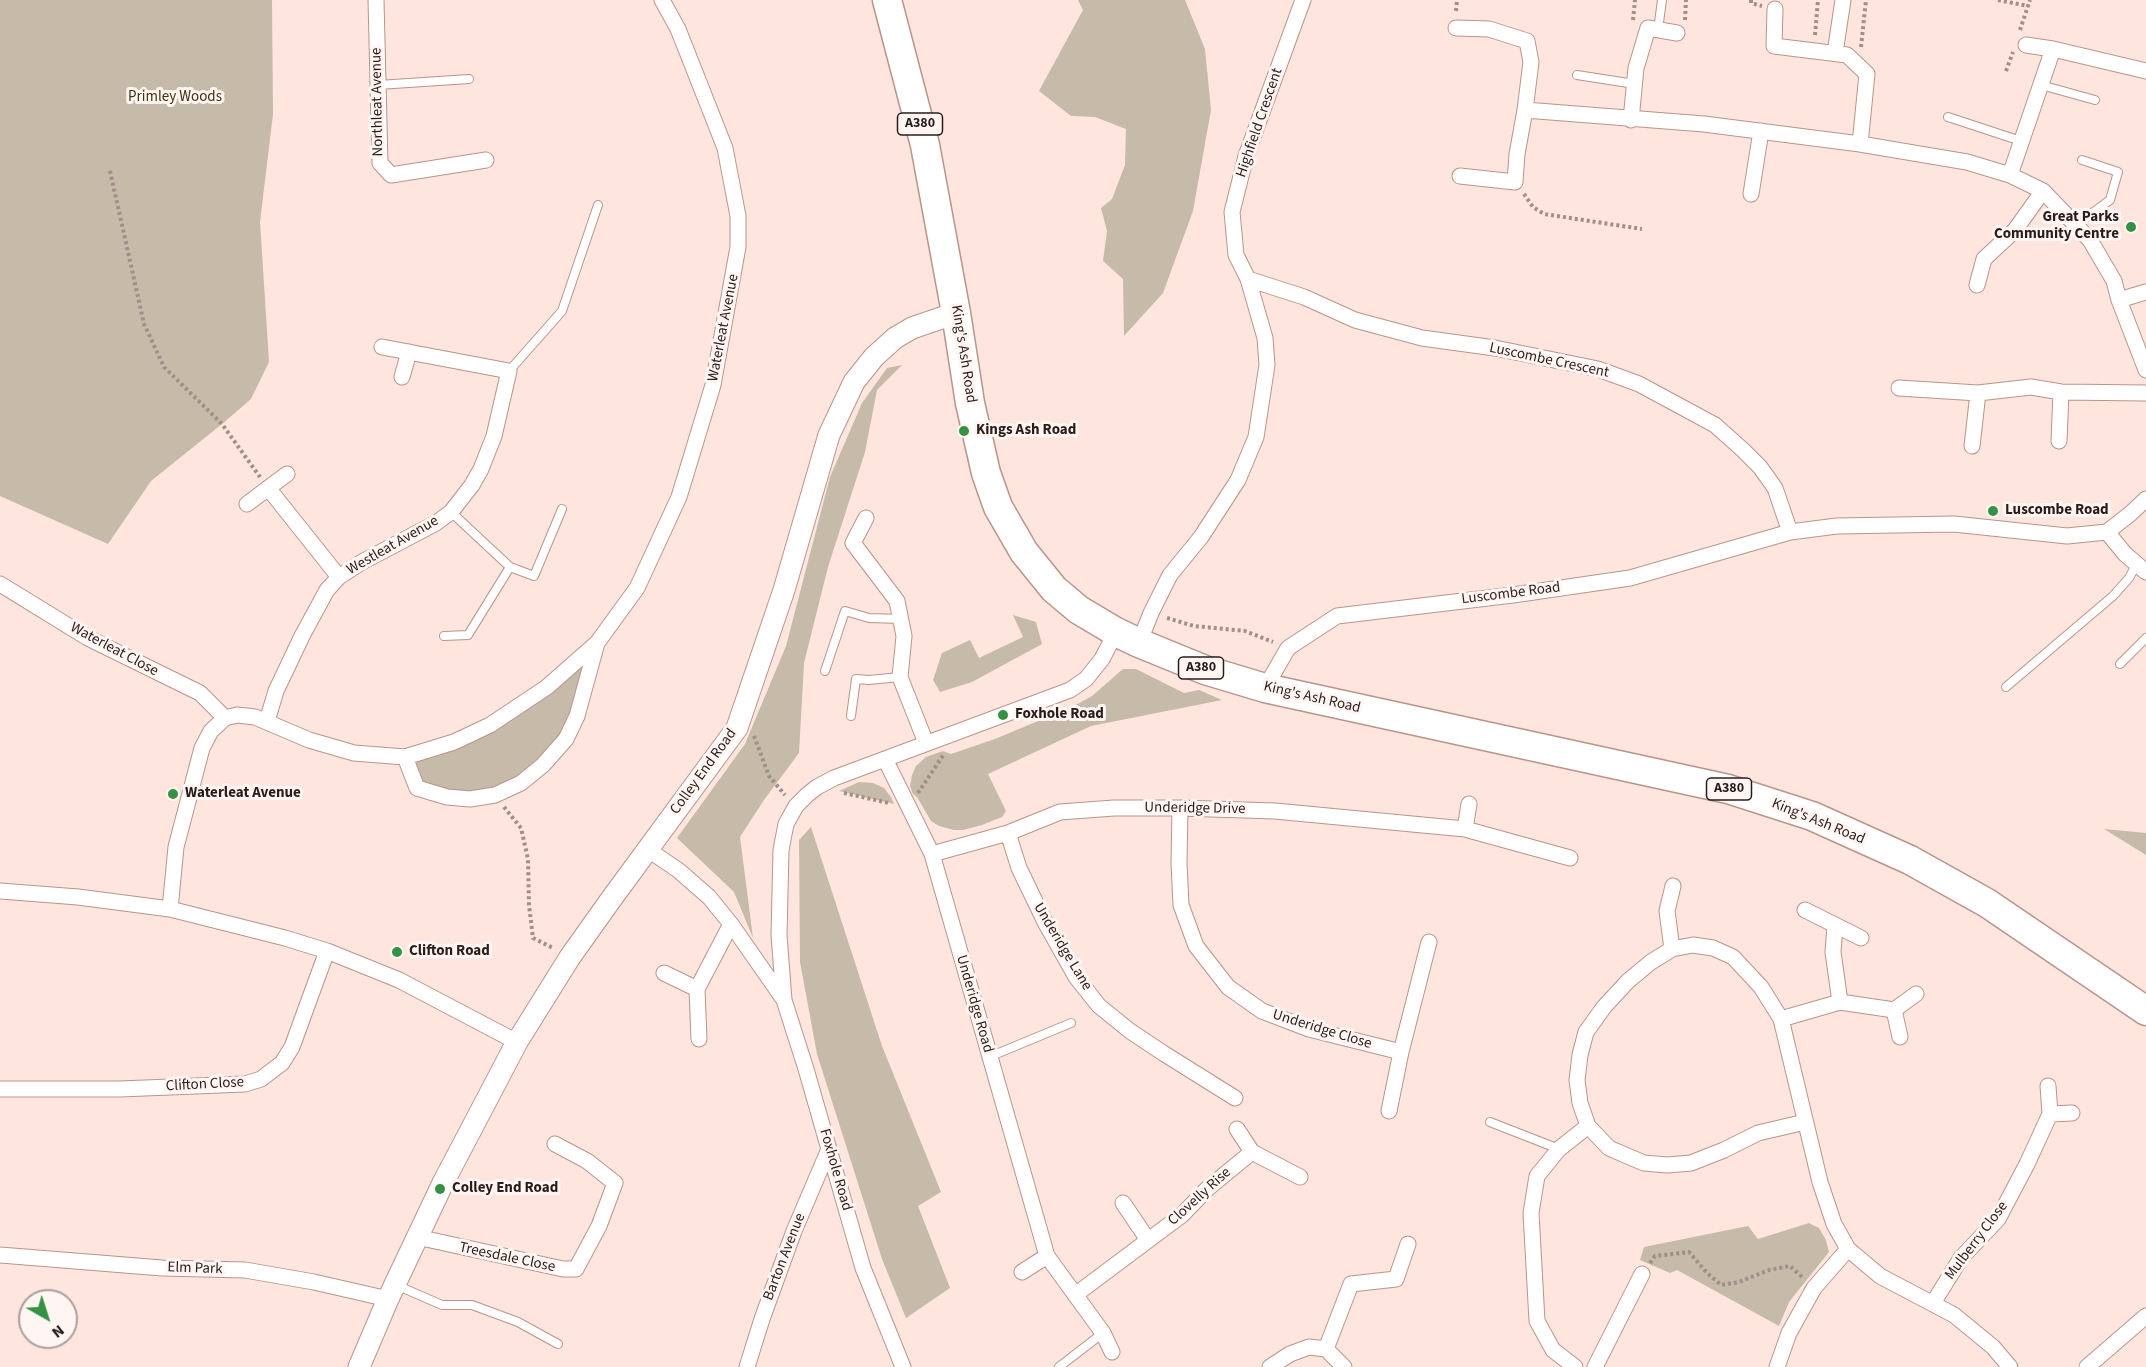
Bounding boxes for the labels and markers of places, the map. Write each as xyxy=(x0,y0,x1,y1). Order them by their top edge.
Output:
place label: Great Parks Community Centre xyxy=(1994,209,2119,244)
marker: Great Parks Community Centre xyxy=(2124,220,2138,234)
place label: Kings Ash Road xyxy=(976,422,1076,440)
marker: Kings Ash Road xyxy=(957,424,971,438)
place label: Luscombe Road xyxy=(2005,502,2109,520)
marker: Luscombe Road xyxy=(1986,504,2000,518)
place label: Foxhole Road xyxy=(1015,706,1104,724)
marker: Foxhole Road xyxy=(996,708,1010,722)
place label: Waterleat Avenue xyxy=(185,785,301,803)
marker: Waterleat Avenue xyxy=(166,787,180,801)
place label: Clifton Road xyxy=(409,943,490,961)
marker: Clifton Road xyxy=(390,945,404,959)
place label: Colley End Road xyxy=(452,1180,558,1198)
marker: Colley End Road xyxy=(433,1182,447,1196)

